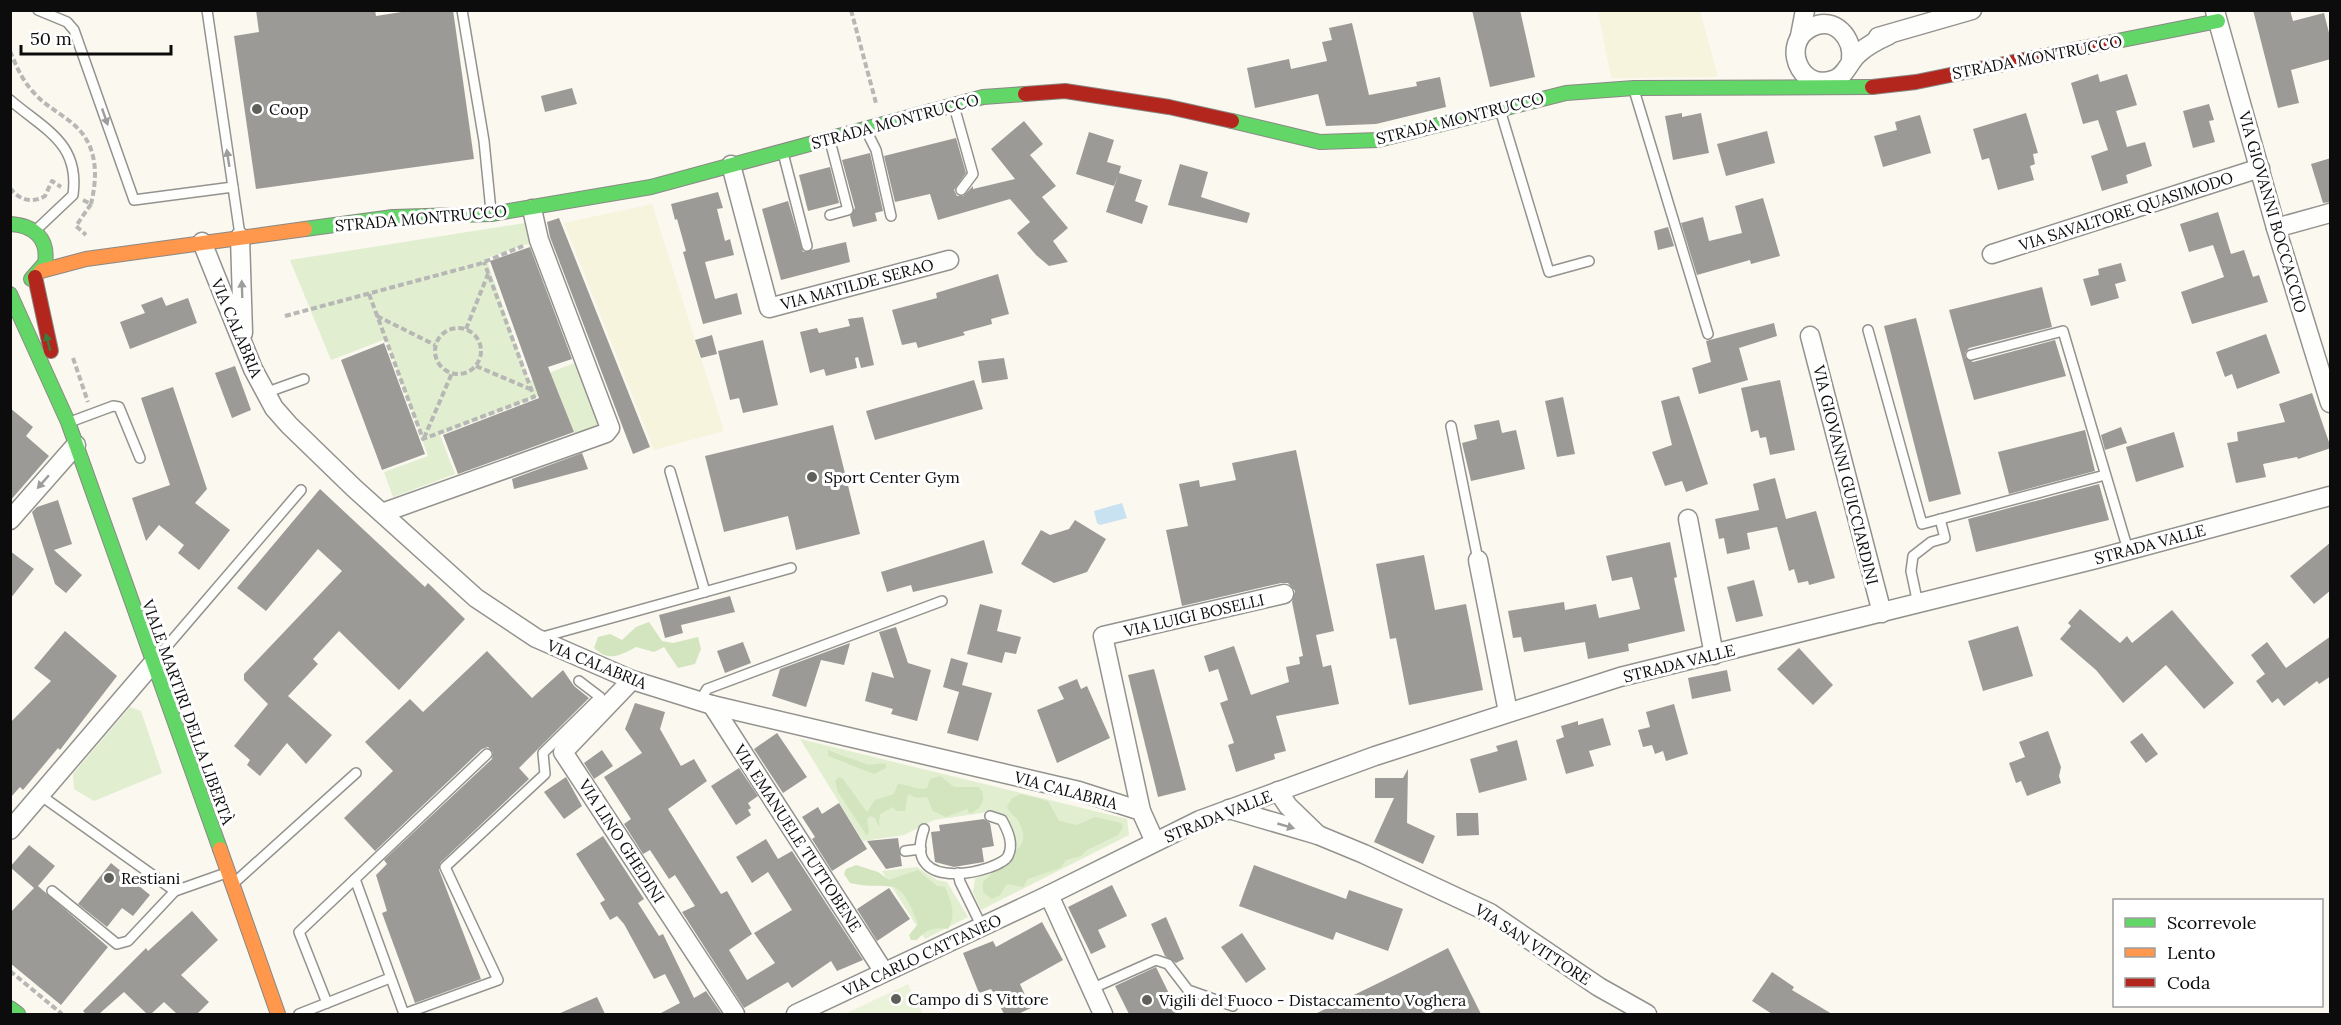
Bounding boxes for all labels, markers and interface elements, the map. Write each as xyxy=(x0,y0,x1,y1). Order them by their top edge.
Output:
scale bar xyxy=(21,18,171,56)
text: 50 m xyxy=(30,27,72,50)
street label: STRADA MONTRUCCO xyxy=(1950,31,2124,83)
street label: STRADA MONTRUCCO xyxy=(1374,87,1546,149)
street label: STRADA MONTRUCCO xyxy=(809,89,981,153)
place label: Coop xyxy=(269,99,308,119)
marker: Coop xyxy=(250,102,264,116)
one-way arrow xyxy=(101,108,111,126)
street label: VIA GIOVANNI BOCCACCIO xyxy=(2234,108,2311,315)
one-way arrow xyxy=(224,149,233,168)
street label: VIA SAVALTORE QUASIMODO xyxy=(2015,167,2236,255)
street label: STRADA MONTRUCCO xyxy=(334,201,508,235)
street label: VIA MATILDE SERAO xyxy=(777,254,936,314)
street label: VIA CALABRIA xyxy=(207,274,267,382)
one-way arrow xyxy=(238,279,247,298)
one-way arrow xyxy=(43,333,52,351)
street label: VIA GIOVANNI GUICCIARDINI xyxy=(1809,362,1883,587)
place label: Sport Center Gym xyxy=(824,467,960,487)
marker: Sport Center Gym xyxy=(805,470,819,484)
one-way arrow xyxy=(36,475,50,490)
street label: STRADA VALLE xyxy=(2092,520,2208,568)
street label: VIA LUIGI BOSELLI xyxy=(1121,589,1266,641)
street label: VIALE MARTIRI DELLA LIBERTÀ xyxy=(138,596,238,828)
street label: VIA CALABRIA xyxy=(543,635,651,693)
street label: STRADA VALLE xyxy=(1621,639,1737,687)
street label: VIA EMANUELE TUTTOBENE xyxy=(729,740,866,936)
street label: VIA CALABRIA xyxy=(1011,766,1121,814)
street label: VIA LINO GHEDINI xyxy=(574,775,669,906)
street label: STRADA VALLE xyxy=(1161,785,1275,847)
one-way arrow xyxy=(1277,822,1295,831)
place label: Restiani xyxy=(121,868,180,888)
marker: Restiani xyxy=(102,871,116,885)
street label: VIA SAN VITTORE xyxy=(1470,898,1595,989)
legend xyxy=(2113,899,2323,1007)
street label: VIA CARLO CATTANEO xyxy=(839,909,1004,1001)
text: Scorrevole xyxy=(2167,911,2257,934)
text: Lento xyxy=(2167,941,2215,964)
text: Coda xyxy=(2167,971,2210,994)
place label: Campo di S Vittore xyxy=(908,989,1049,1009)
place label: Vigili del Fuoco - Distaccamento Voghera xyxy=(1158,990,1466,1010)
marker: Campo di S Vittore xyxy=(889,992,903,1006)
marker: Vigili del Fuoco - Distaccamento Voghera xyxy=(1140,993,1154,1007)

